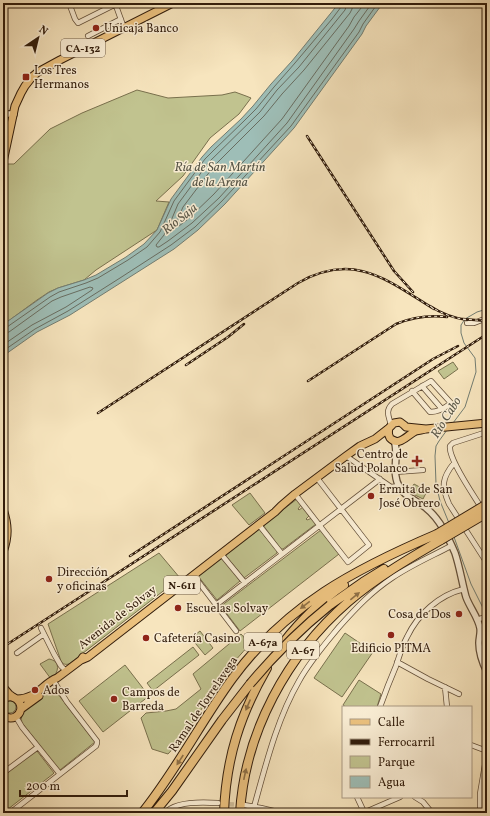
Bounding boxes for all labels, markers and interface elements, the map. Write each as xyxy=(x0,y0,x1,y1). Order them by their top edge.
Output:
north arrow xyxy=(18,18,58,58)
place label: Unicaja Banco xyxy=(104,21,178,37)
text: N xyxy=(35,23,50,39)
marker: Unicaja Banco xyxy=(91,23,101,33)
road number: CA-132 xyxy=(61,39,105,57)
place label: Los Tres Hermanos xyxy=(34,63,89,93)
marker: Los Tres Hermanos xyxy=(21,72,31,82)
water label: Ría de San Martín de la Arena xyxy=(175,159,266,192)
water label: Río Saja xyxy=(159,200,202,239)
water label: Río Cabo xyxy=(427,394,466,442)
place label: Centro de Salud Polanco xyxy=(334,447,408,477)
marker: Centro de Salud Polanco xyxy=(411,455,423,467)
place label: Ermita de San José Obrero xyxy=(379,482,453,512)
marker: Ermita de San José Obrero xyxy=(366,491,376,501)
place label: Dirección y oficinas xyxy=(57,565,108,595)
marker: Dirección y oficinas xyxy=(44,574,54,584)
road number: N-611 xyxy=(164,576,200,594)
street label: Avenida de Solvay xyxy=(75,582,160,653)
one-way arrow xyxy=(350,592,361,600)
place label: Escuelas Solvay xyxy=(186,601,269,617)
one-way arrow xyxy=(299,601,310,609)
marker: Escuelas Solvay xyxy=(173,603,183,613)
place label: Cosa de Dos xyxy=(388,607,451,623)
marker: Cosa de Dos xyxy=(454,609,464,619)
marker: Edificio PITMA xyxy=(386,630,396,640)
place label: Cafetería Casino xyxy=(154,631,241,647)
marker: Cafetería Casino xyxy=(141,633,151,643)
road number: A-67a xyxy=(244,633,282,651)
road number: A-67 xyxy=(287,641,319,659)
place label: Edificio PITMA xyxy=(351,641,432,657)
street label: Ramal de Torrelavega xyxy=(166,653,242,756)
place label: Ados xyxy=(43,683,70,699)
marker: Ados xyxy=(30,685,40,695)
place label: Campos de Barreda xyxy=(122,685,180,715)
marker: Campos de Barreda xyxy=(109,694,119,704)
one-way arrow xyxy=(244,700,250,712)
legend xyxy=(342,706,472,798)
text: Calle xyxy=(378,715,405,731)
text: Ferrocarril xyxy=(378,735,435,751)
one-way arrow xyxy=(176,755,184,765)
text: Parque xyxy=(378,755,415,771)
one-way arrow xyxy=(243,768,249,781)
scale bar xyxy=(20,772,127,798)
text: Agua xyxy=(378,775,405,791)
text: 200 m xyxy=(26,779,60,795)

